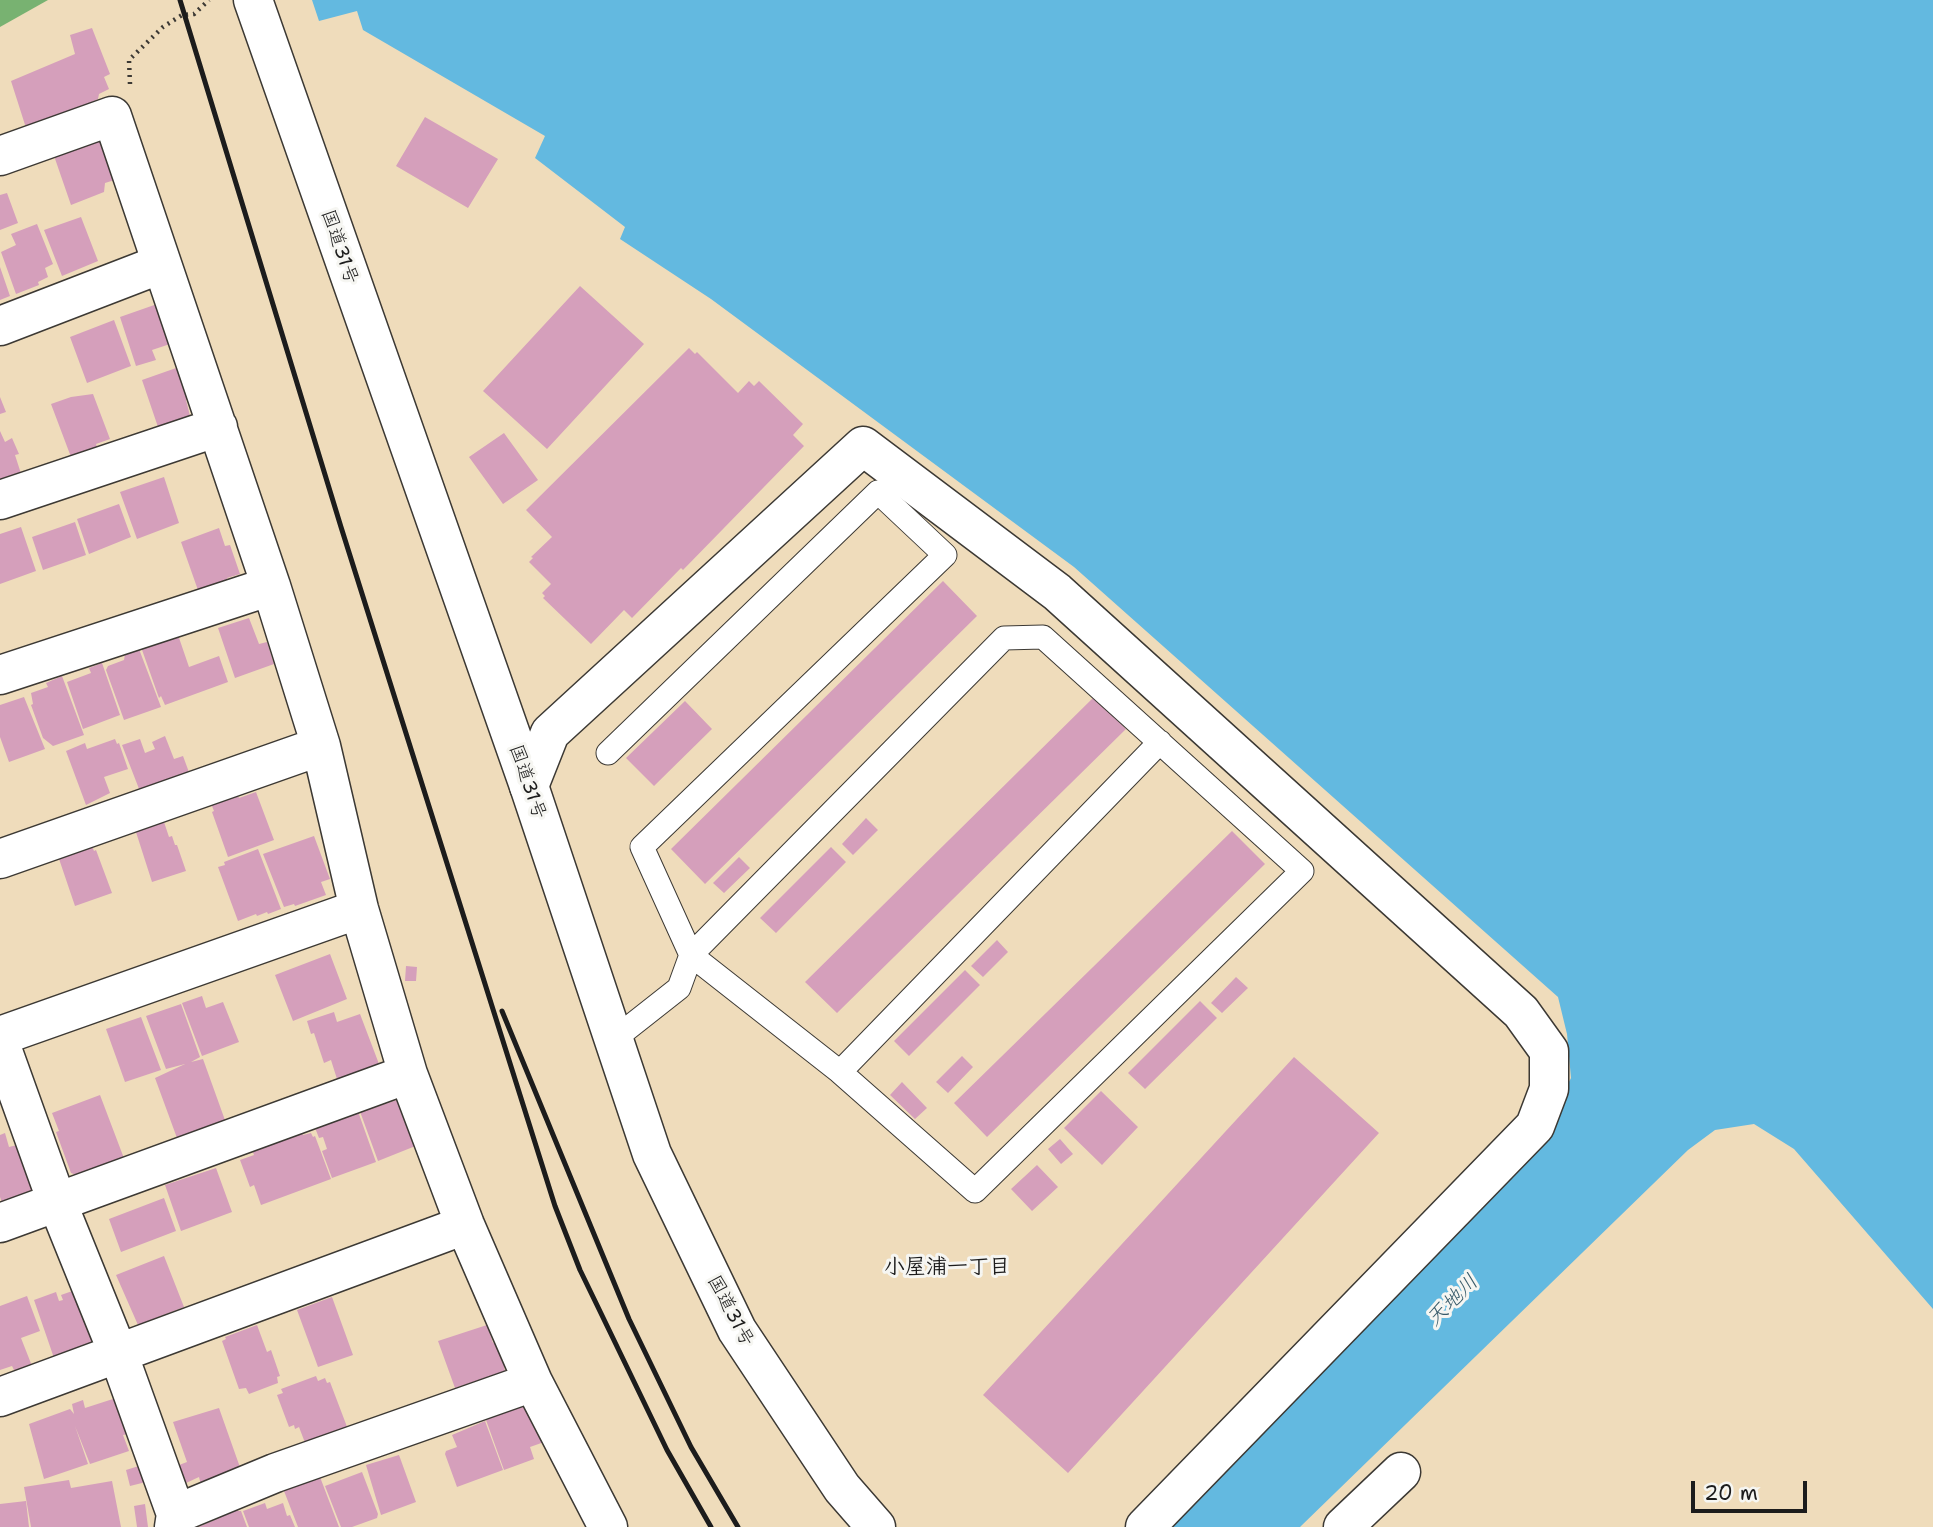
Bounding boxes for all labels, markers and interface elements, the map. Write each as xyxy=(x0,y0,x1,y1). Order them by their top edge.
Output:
street label: 国道31号 xyxy=(316,207,362,287)
street label: 国道31号 xyxy=(504,742,550,822)
district label: 小屋浦一丁目 xyxy=(884,1255,1010,1281)
water label: 天地川 xyxy=(1422,1270,1484,1332)
street label: 国道31号 xyxy=(702,1272,758,1350)
scale bar xyxy=(1695,1468,1811,1512)
text: 20 m xyxy=(1704,1479,1758,1507)

